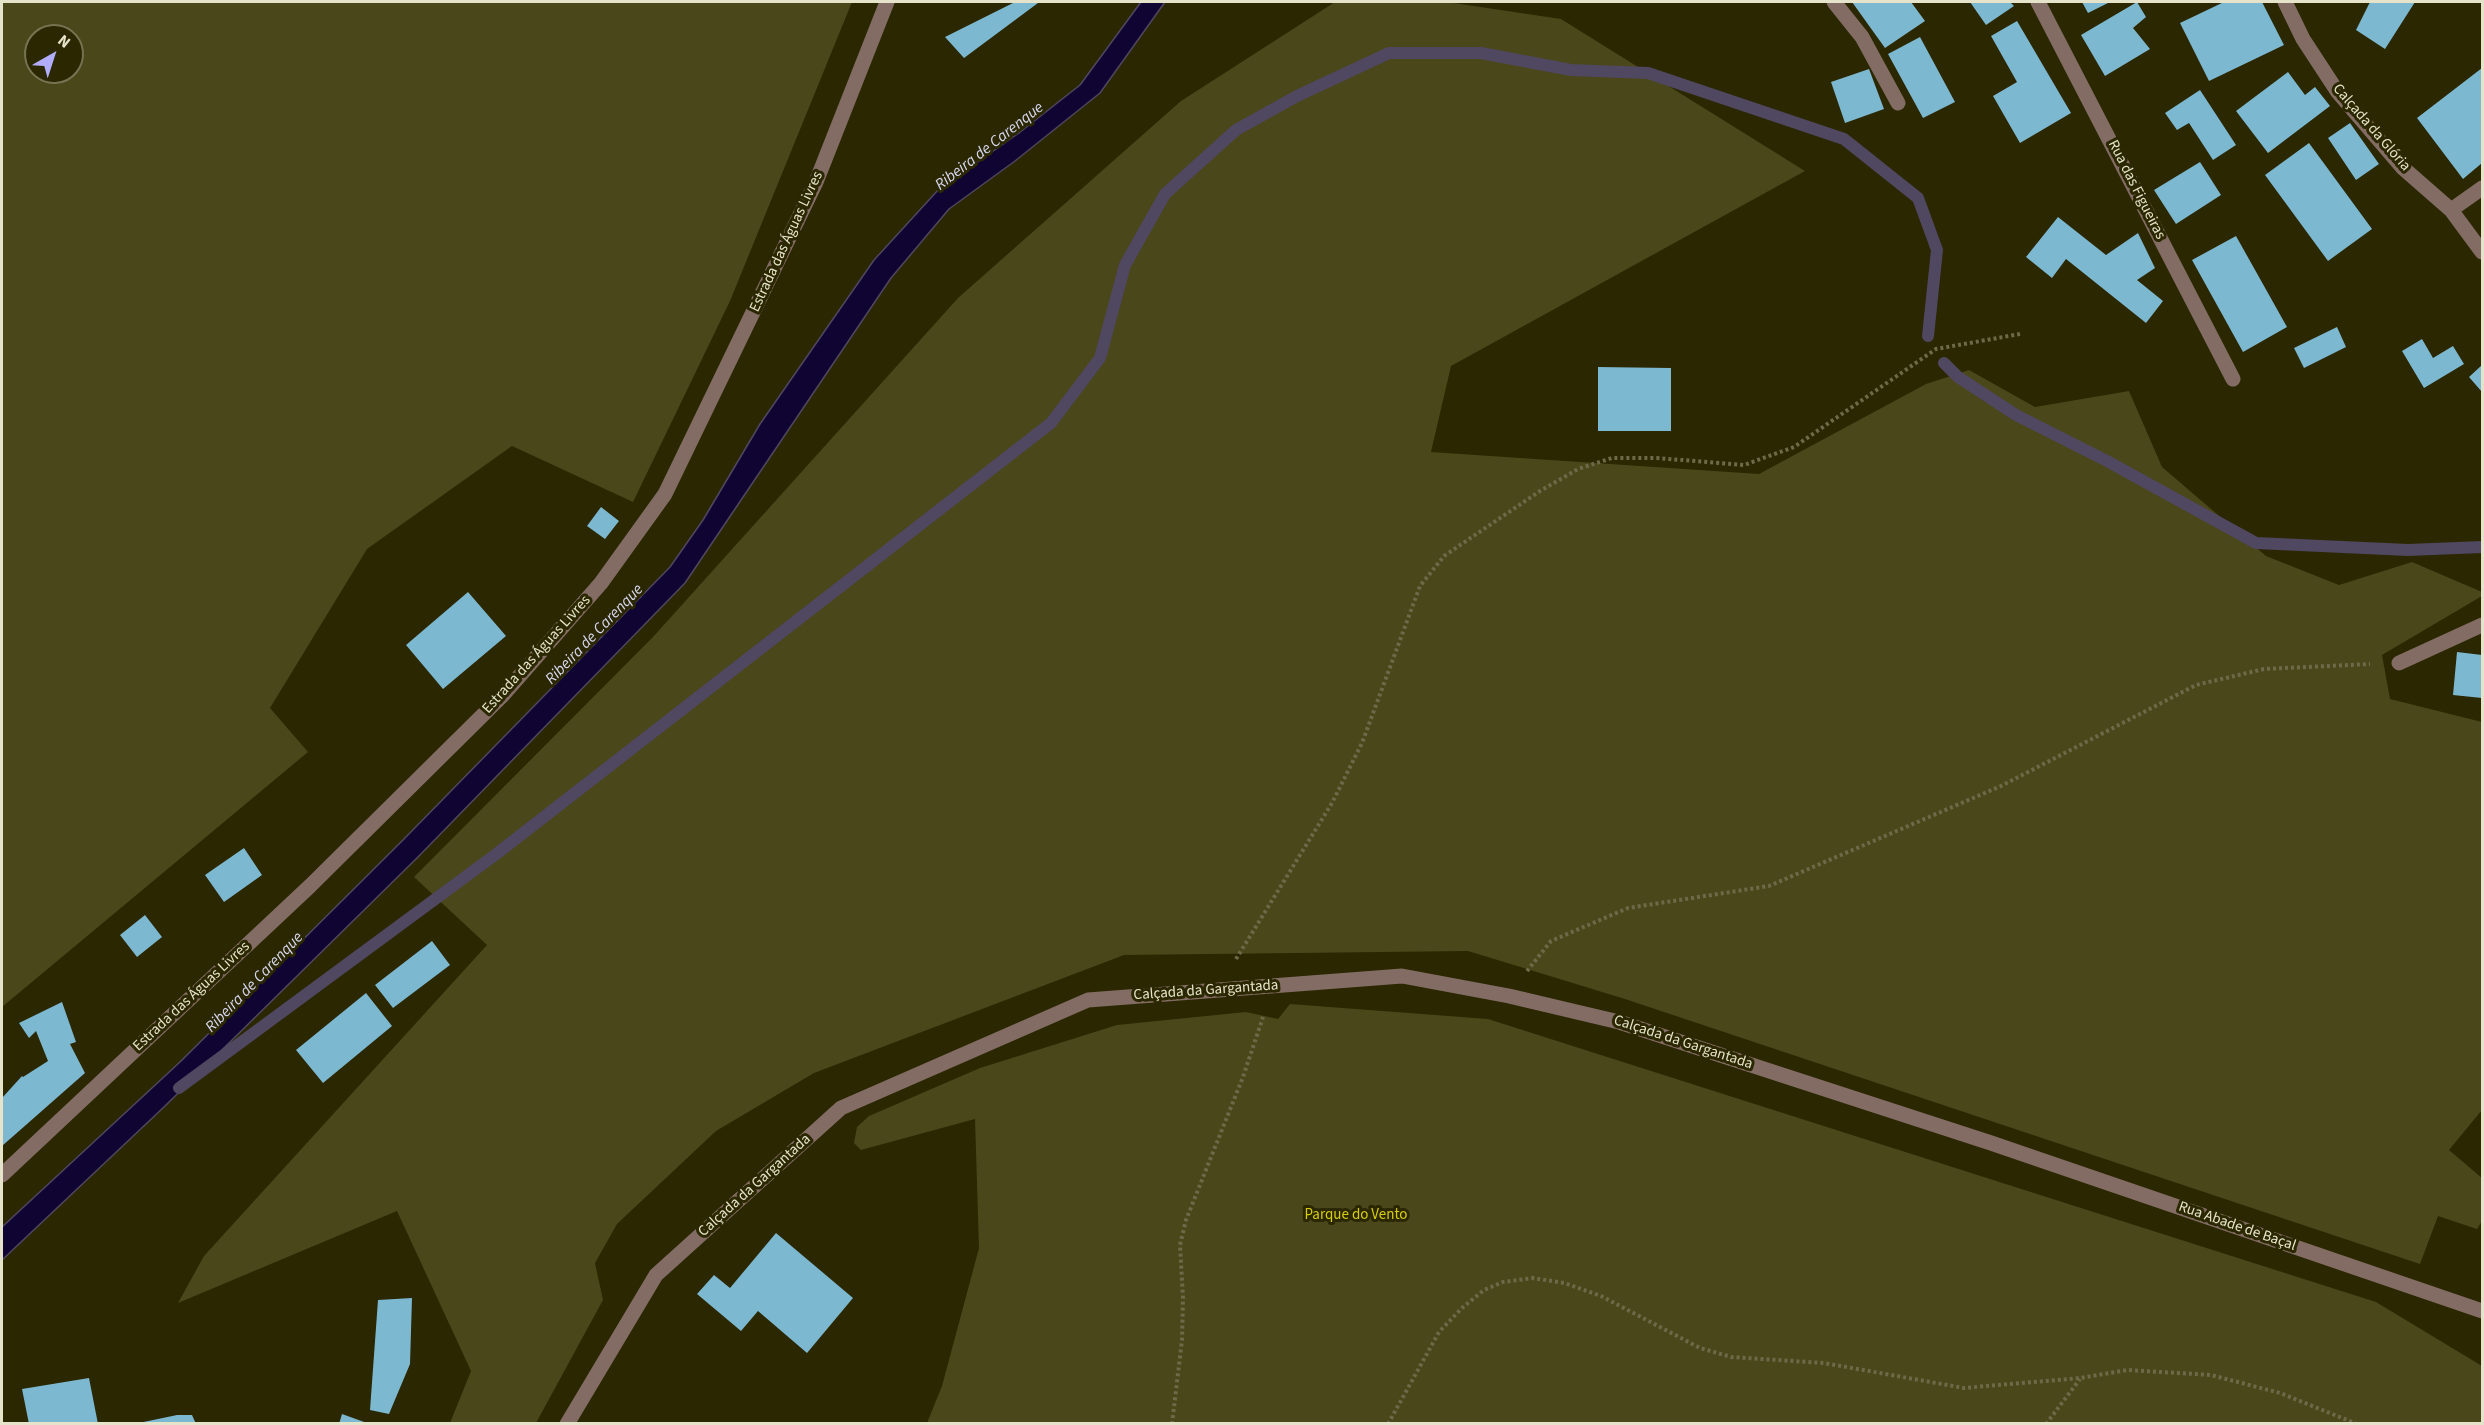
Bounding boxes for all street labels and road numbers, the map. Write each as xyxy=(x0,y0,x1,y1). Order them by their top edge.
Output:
street label: Calçada da Glória xyxy=(2328,81,2414,175)
street label: Rua das Figueiras xyxy=(2103,137,2169,243)
street label: Estrada das Águas Livres xyxy=(747,169,827,315)
street label: Estrada das Águas Livres xyxy=(479,592,595,718)
street label: Estrada das Águas Livres xyxy=(130,938,254,1056)
street label: Calçada da Gargantada xyxy=(1133,977,1279,1005)
street label: Calçada da Gargantada xyxy=(1611,1012,1755,1074)
street label: Calçada da Gargantada xyxy=(695,1131,815,1241)
street label: Rua Abade de Baçal xyxy=(2176,1198,2298,1256)

